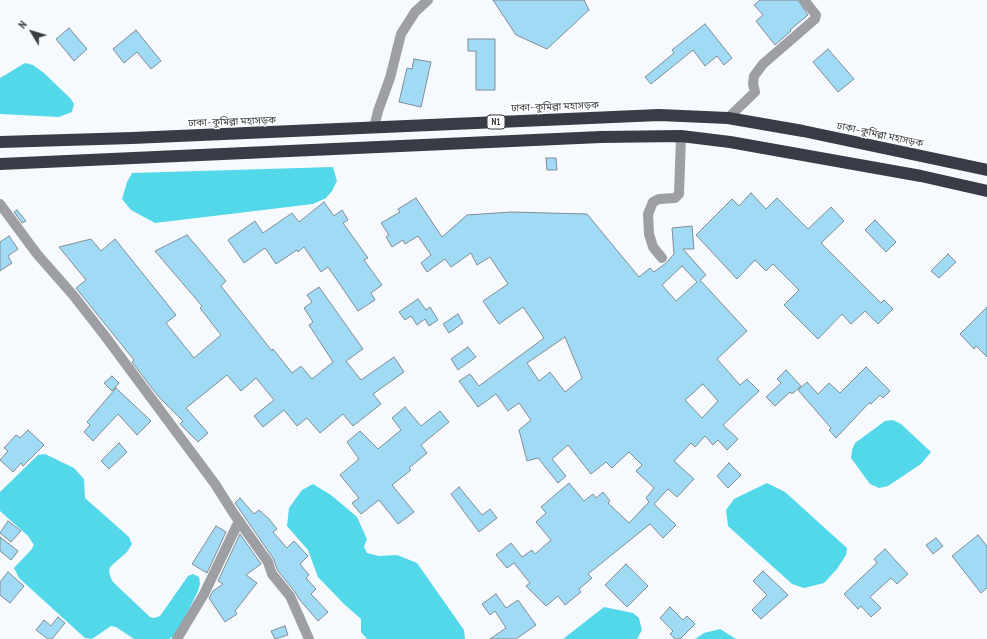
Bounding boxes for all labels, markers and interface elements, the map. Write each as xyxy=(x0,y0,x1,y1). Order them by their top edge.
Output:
north arrow xyxy=(12,12,52,52)
text: N xyxy=(15,18,30,31)
street label: ঢাকা–কুমিল্লা মহাসড়ক xyxy=(511,99,599,115)
street label: ঢাকা–কুমিল্লা মহাসড়ক xyxy=(188,114,276,130)
road number: N1 xyxy=(487,115,505,129)
street label: ঢাকা–কুমিল্লা মহাসড়ক xyxy=(836,120,924,150)

